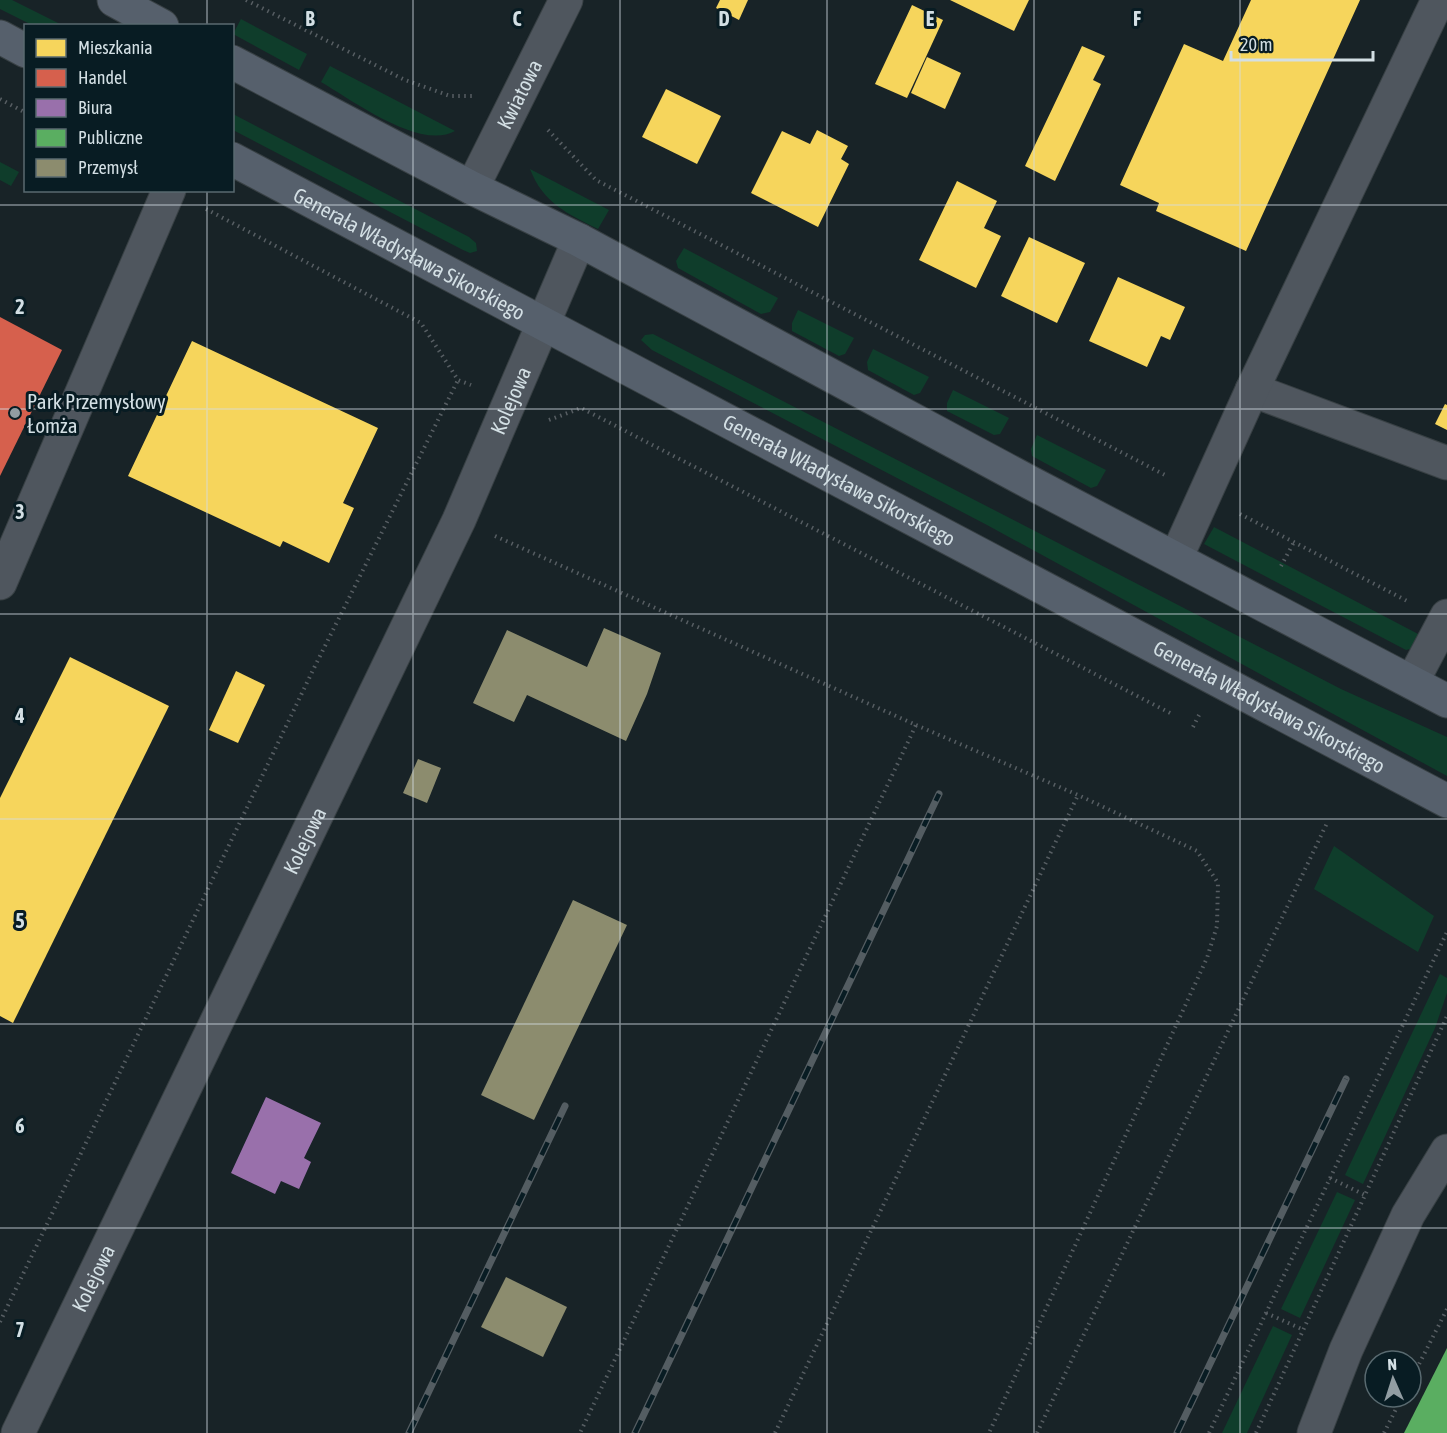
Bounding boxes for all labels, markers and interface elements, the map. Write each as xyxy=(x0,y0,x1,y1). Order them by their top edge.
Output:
text: B xyxy=(305,7,315,30)
text: C xyxy=(513,7,522,30)
text: D xyxy=(718,7,730,30)
text: E xyxy=(926,7,935,30)
text: F xyxy=(1133,7,1141,30)
legend xyxy=(24,24,234,192)
scale bar xyxy=(1231,24,1374,62)
text: 20 m xyxy=(1240,34,1272,55)
text: Mieszkania xyxy=(78,37,153,58)
street label: Kwiatowa xyxy=(492,55,546,133)
text: Handel xyxy=(78,67,127,88)
text: Biura xyxy=(78,97,113,118)
text: Publiczne xyxy=(78,127,143,148)
text: Przemysł xyxy=(78,157,138,178)
street label: Generała Władysława Sikorskiego xyxy=(290,182,529,324)
text: 2 xyxy=(15,295,25,318)
street label: Kolejowa xyxy=(485,363,535,438)
place label: Park Przemysłowy Łomża xyxy=(27,389,166,437)
marker: Park Przemysłowy Łomża xyxy=(8,406,22,420)
street label: Generała Władysława Sikorskiego xyxy=(719,409,960,550)
text: 3 xyxy=(15,500,25,523)
street label: Generała Władysława Sikorskiego xyxy=(1150,635,1389,778)
text: 4 xyxy=(14,704,25,727)
street label: Kolejowa xyxy=(278,803,330,878)
text: 5 xyxy=(15,909,25,932)
text: 6 xyxy=(15,1114,25,1137)
street label: Kolejowa xyxy=(67,1241,119,1315)
text: 7 xyxy=(15,1318,25,1341)
north arrow xyxy=(1363,1349,1423,1409)
text: N xyxy=(1387,1355,1397,1373)

